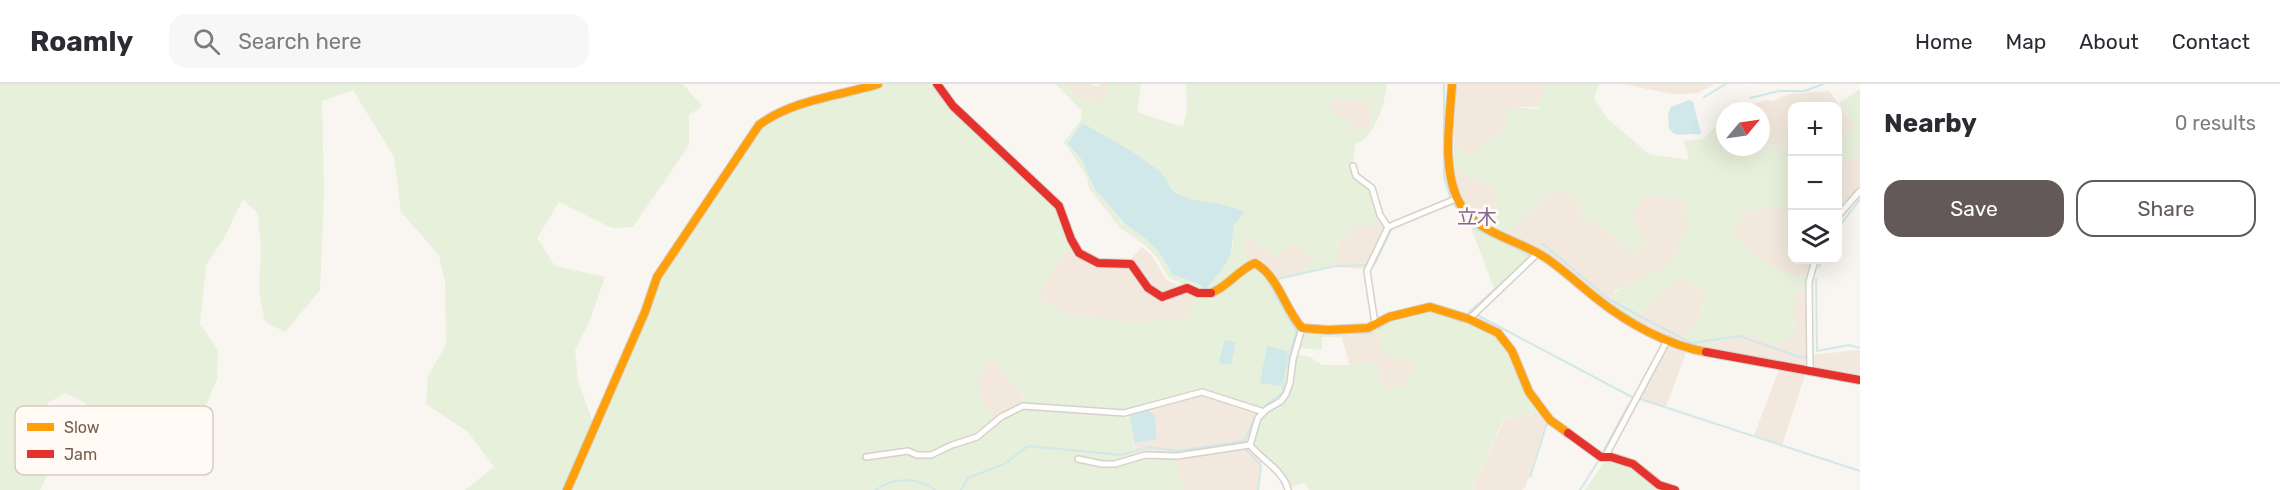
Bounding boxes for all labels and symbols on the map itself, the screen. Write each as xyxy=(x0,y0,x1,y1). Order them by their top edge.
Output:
north arrow xyxy=(1716,102,1770,156)
district label: 立木 xyxy=(1457,205,1497,229)
legend xyxy=(15,406,213,475)
text: Slow xyxy=(64,418,100,437)
text: Jam xyxy=(64,445,97,464)

